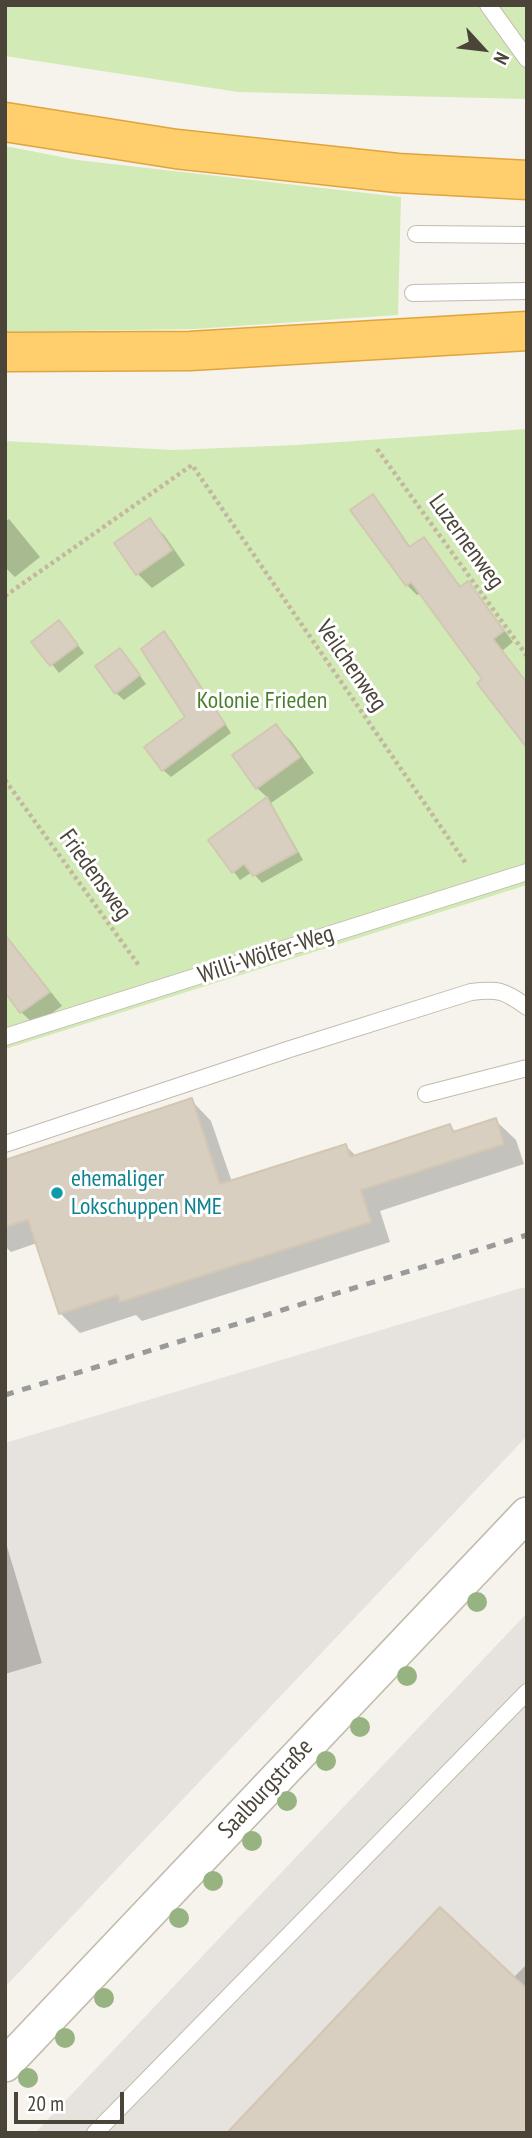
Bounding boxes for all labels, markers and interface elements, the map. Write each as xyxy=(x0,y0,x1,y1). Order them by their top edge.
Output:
north arrow xyxy=(448,14,518,84)
text: N xyxy=(489,49,515,69)
street label: Luzernenweg xyxy=(422,489,510,595)
street label: Veilchenweg xyxy=(309,615,393,717)
park label: Kolonie Frieden xyxy=(197,687,327,715)
street label: Friedensweg xyxy=(53,824,137,926)
street label: Willi-Wölfer-Weg xyxy=(195,920,337,990)
place label: ehemaliger Lokschuppen NME xyxy=(71,1165,222,1221)
marker: ehemaliger Lokschuppen NME xyxy=(49,1185,65,1201)
street label: Saalburgstraße xyxy=(213,1733,319,1845)
scale bar xyxy=(18,2078,128,2122)
text: 20 m xyxy=(27,2090,64,2117)

